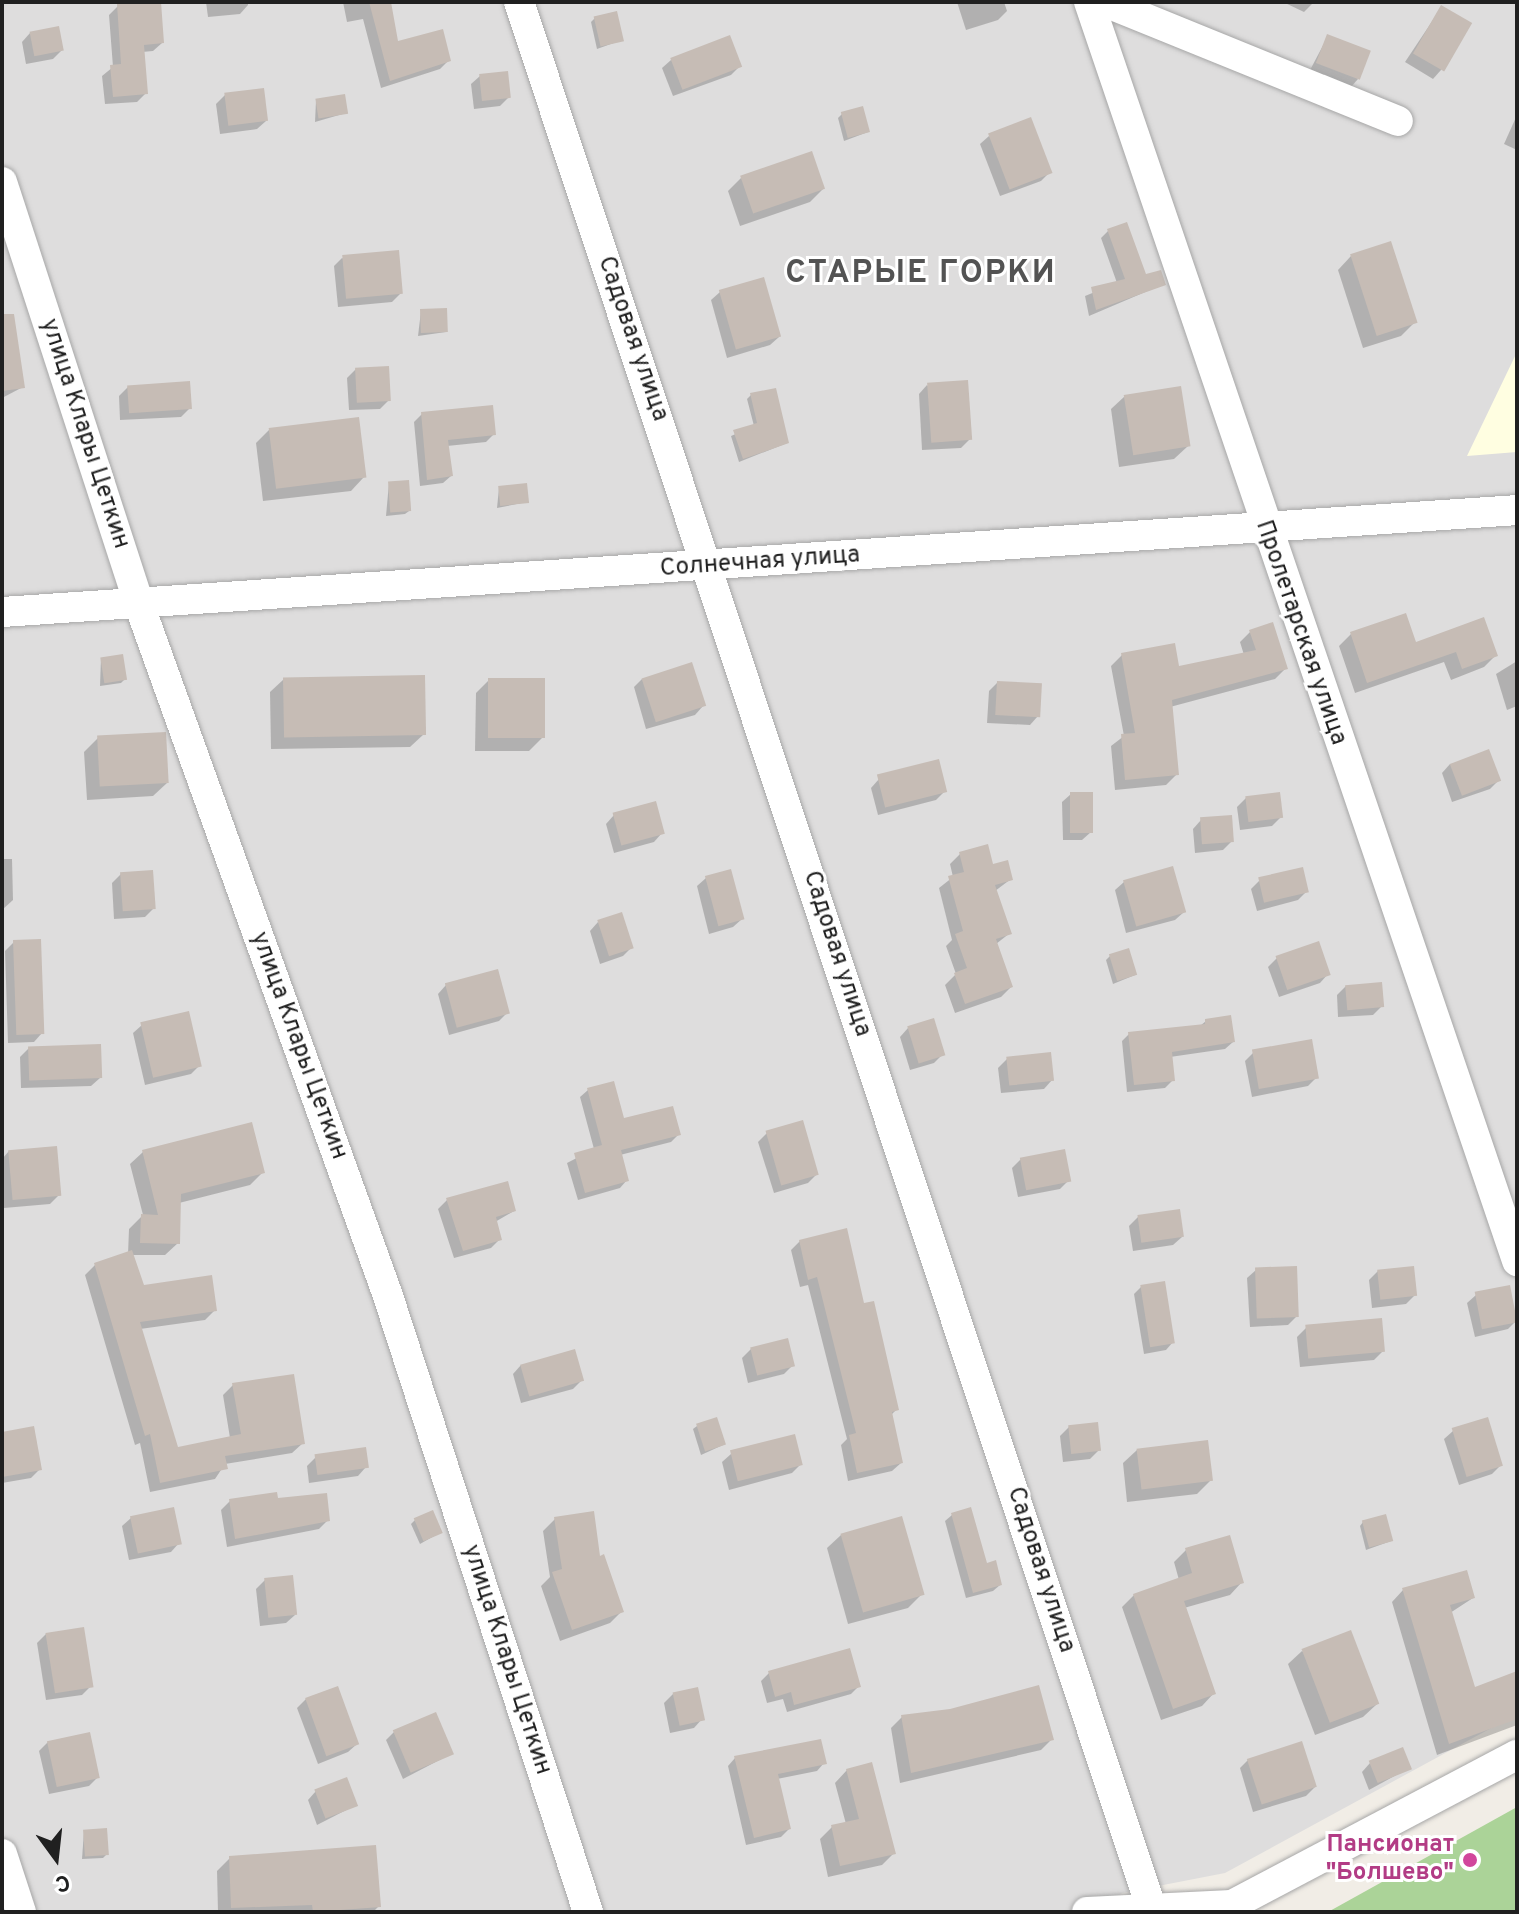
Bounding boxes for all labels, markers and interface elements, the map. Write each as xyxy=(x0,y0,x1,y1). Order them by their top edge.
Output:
street label: Садовая улица xyxy=(590,253,674,425)
district label: СТАРЫЕ ГОРКИ xyxy=(785,255,1057,293)
street label: улица Клары Цеткин xyxy=(33,315,135,553)
street label: Пролетарская улица xyxy=(1248,517,1352,749)
street label: Солнечная улица xyxy=(659,542,861,584)
street label: Садовая улица xyxy=(796,868,876,1040)
street label: улица Клары Цеткин xyxy=(243,928,353,1164)
street label: Садовая улица xyxy=(1000,1484,1080,1656)
street label: улица Клары Цеткин xyxy=(455,1541,557,1779)
north arrow xyxy=(16,1818,96,1898)
place label: Пансионат "Болшево" xyxy=(1326,1832,1454,1888)
marker: Пансионат "Болшево" xyxy=(1461,1851,1479,1869)
text: С xyxy=(52,1867,73,1897)

